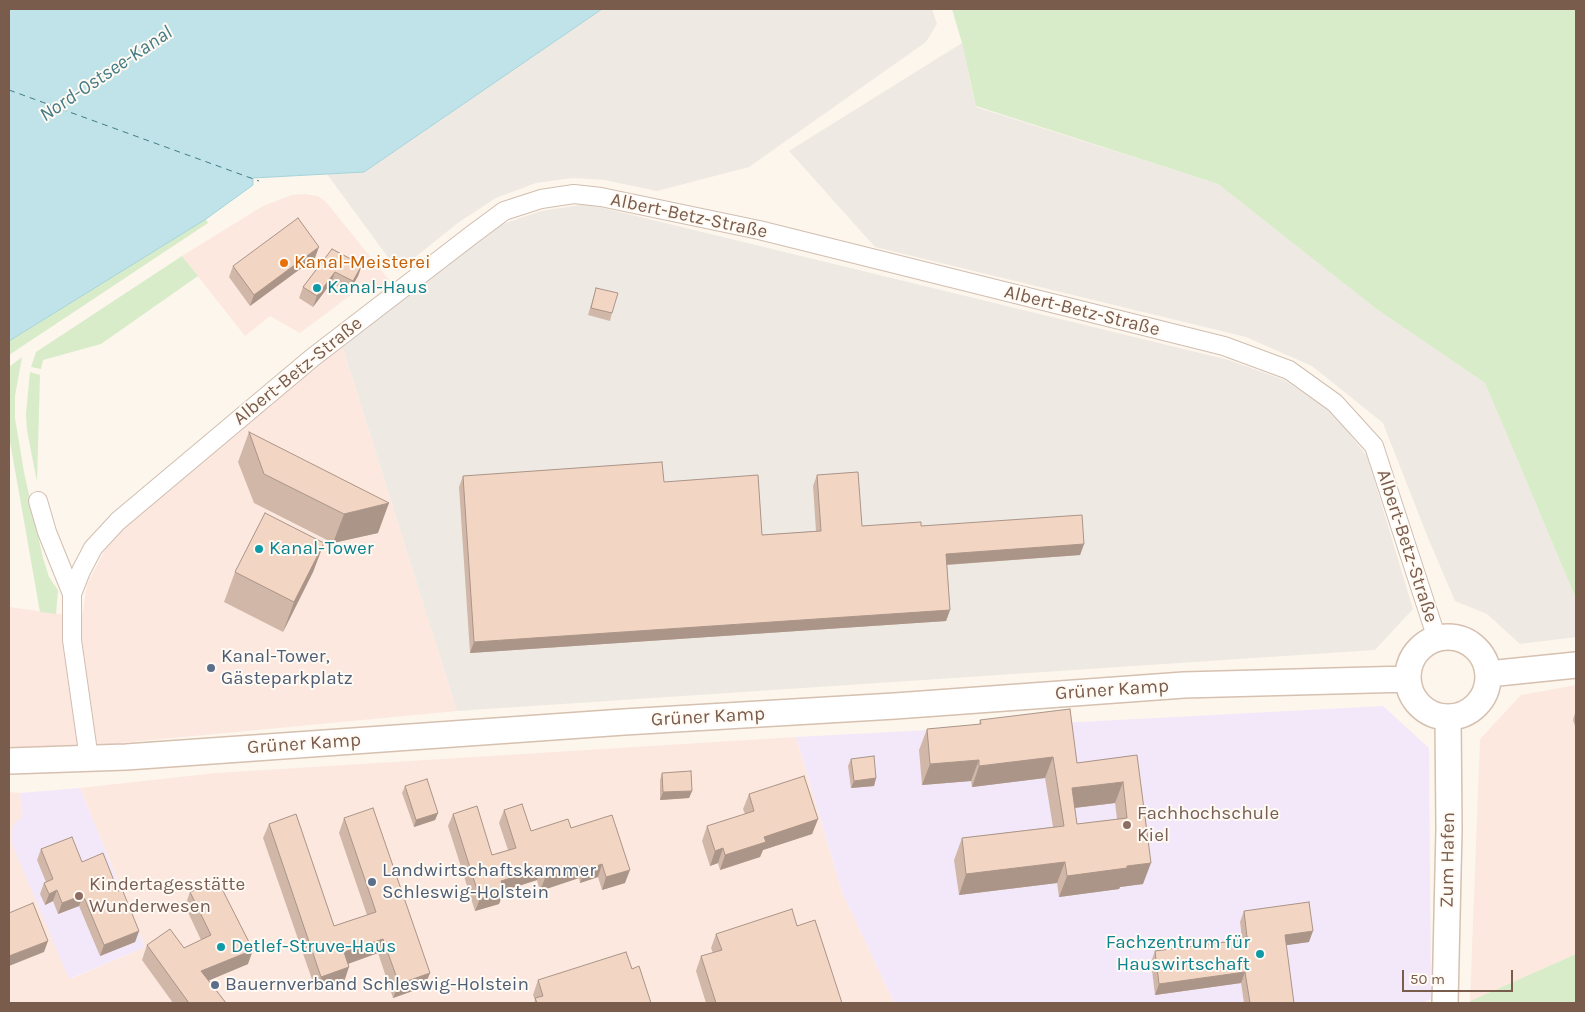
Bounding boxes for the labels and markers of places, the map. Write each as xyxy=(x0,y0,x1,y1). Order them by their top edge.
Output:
place label: Kanal-Meisterei xyxy=(294,252,431,274)
marker: Kanal-Meisterei xyxy=(278,257,290,269)
place label: Kanal-Haus xyxy=(327,277,428,299)
marker: Kanal-Haus xyxy=(311,282,323,294)
place label: Kanal-Tower xyxy=(269,538,374,560)
marker: Kanal-Tower xyxy=(253,543,265,555)
place label: Kanal-Tower, Gästeparkplatz xyxy=(221,646,353,690)
marker: Kanal-Tower, Gästeparkplatz xyxy=(205,662,217,674)
place label: Fachhochschule Kiel xyxy=(1137,803,1279,847)
marker: Fachhochschule Kiel xyxy=(1121,819,1133,831)
place label: Landwirtschaftskammer Schleswig-Holstein xyxy=(382,860,596,904)
place label: Kindertagesstätte Wunderwesen xyxy=(89,874,245,918)
marker: Landwirtschaftskammer Schleswig-Holstein xyxy=(366,876,378,888)
marker: Kindertagesstätte Wunderwesen xyxy=(73,890,85,902)
place label: Fachzentrum für Hauswirtschaft xyxy=(1106,932,1250,976)
place label: Detlef-Struve-Haus xyxy=(231,936,396,958)
marker: Detlef-Struve-Haus xyxy=(215,941,227,953)
marker: Fachzentrum für Hauswirtschaft xyxy=(1254,948,1266,960)
place label: Bauernverband Schleswig-Holstein xyxy=(225,974,529,996)
marker: Bauernverband Schleswig-Holstein xyxy=(209,979,221,991)

